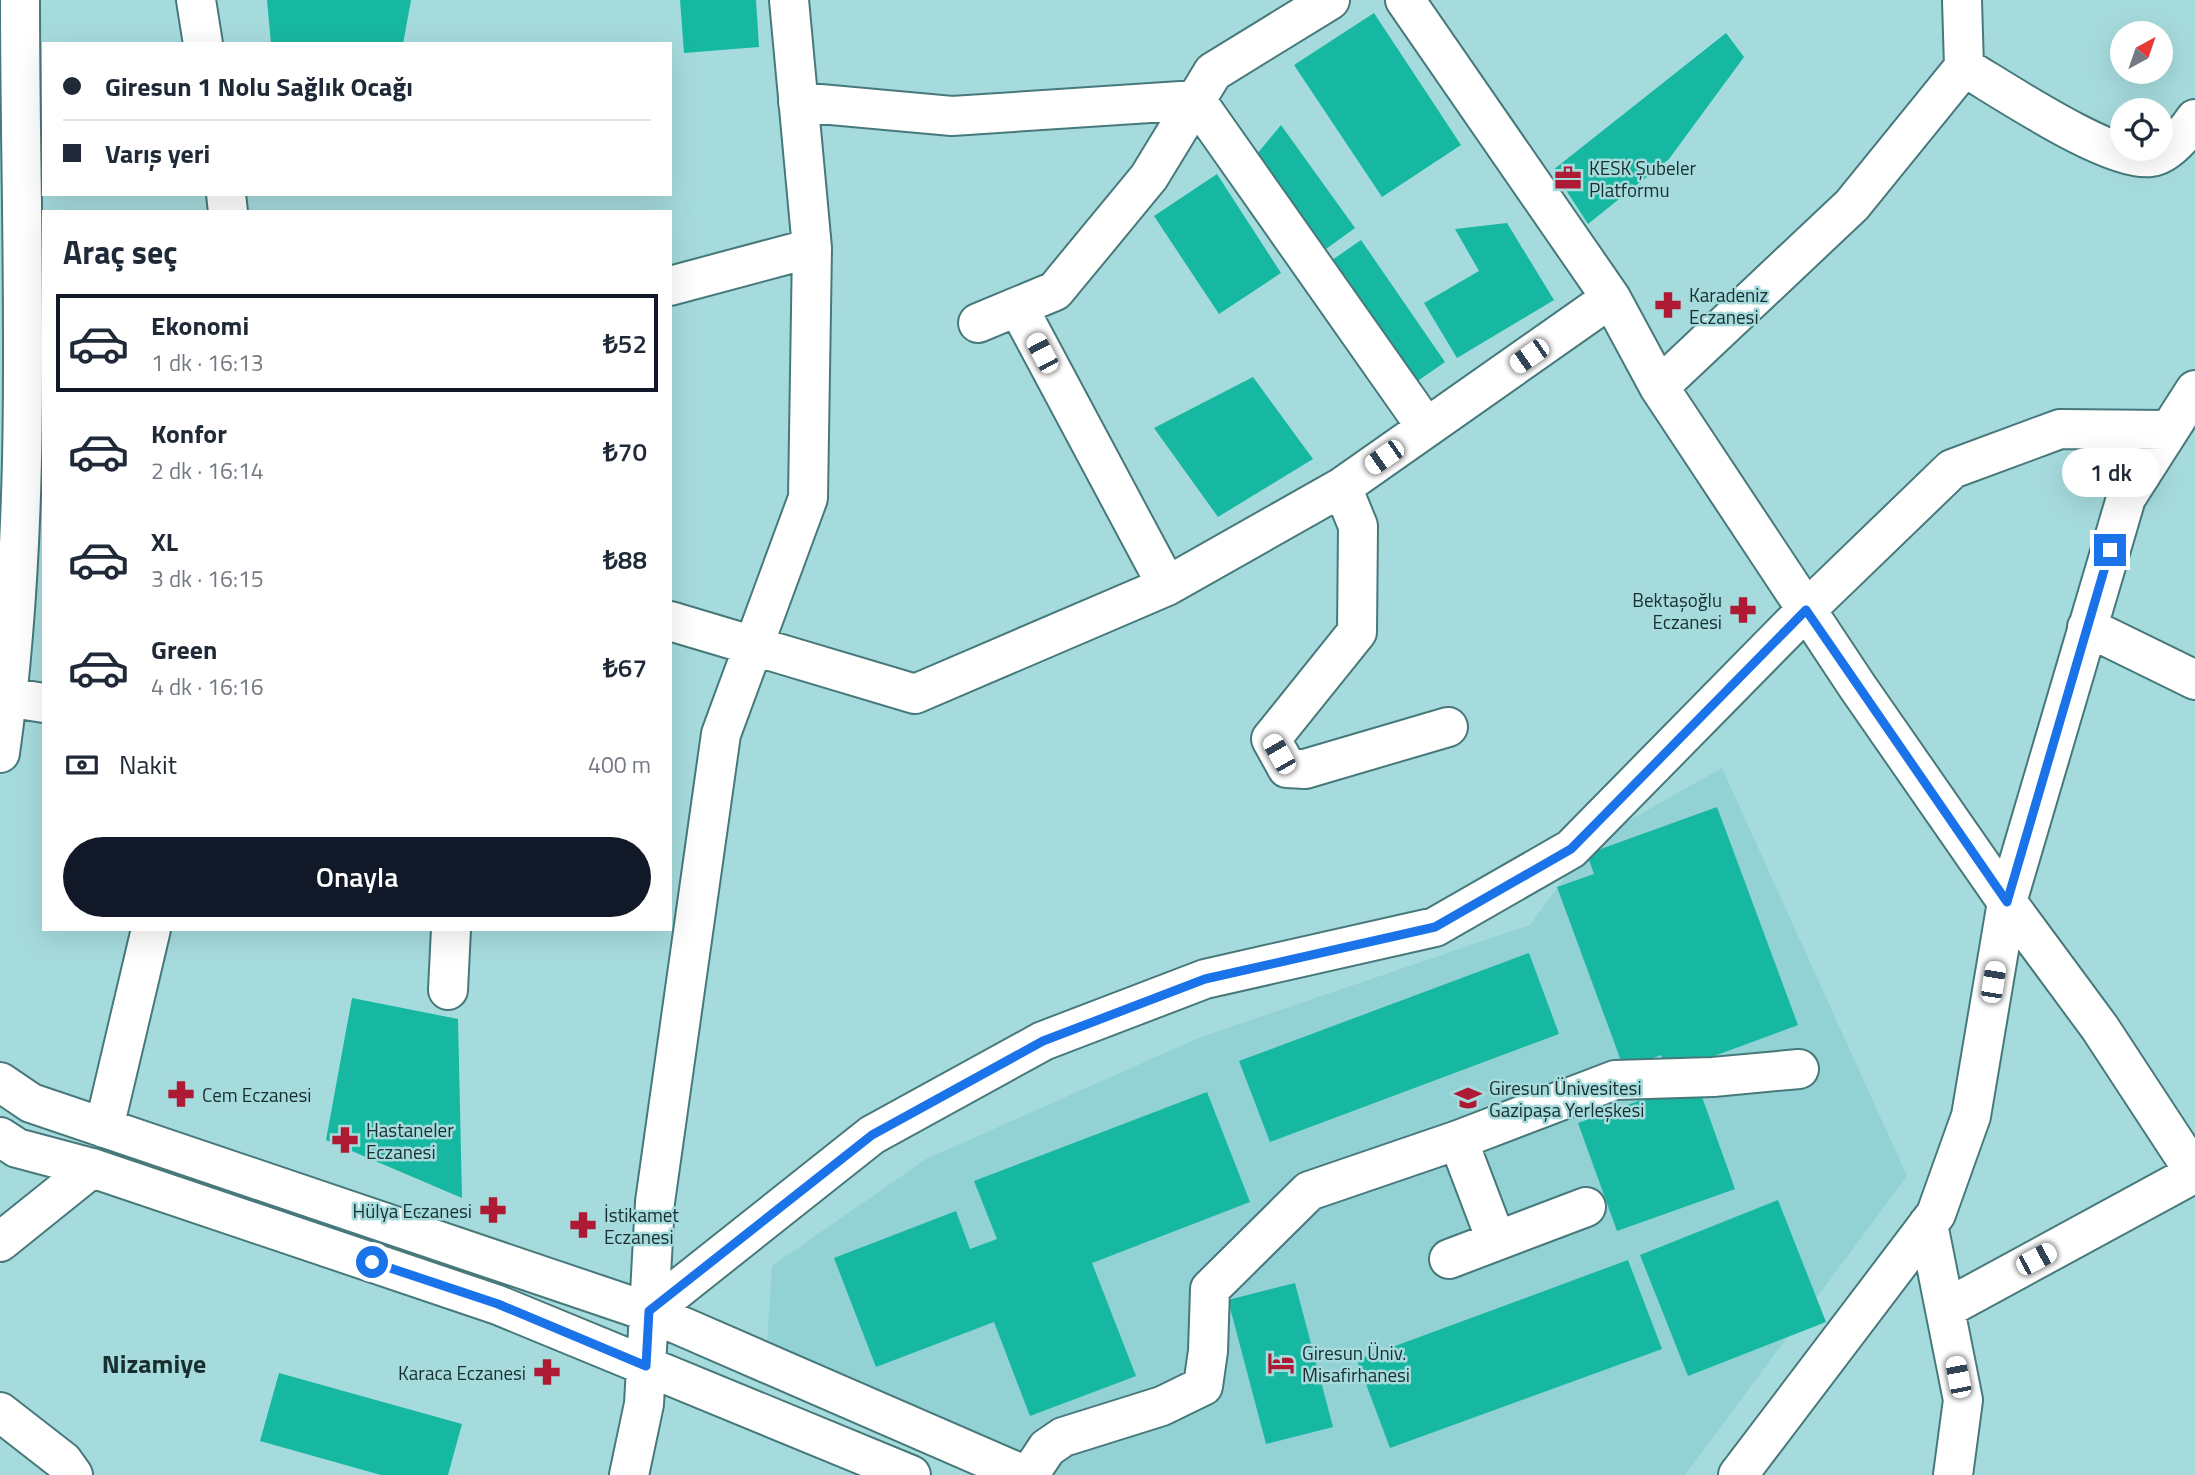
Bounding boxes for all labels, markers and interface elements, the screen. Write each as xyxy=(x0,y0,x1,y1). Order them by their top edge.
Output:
north arrow xyxy=(2110,21,2174,84)
map controls xyxy=(2110,21,2173,161)
text: Giresun 1 Nolu Sağlık Ocağı xyxy=(105,67,413,106)
button: locate xyxy=(2110,98,2173,161)
text: Varış yeri xyxy=(105,134,210,173)
place label: KESK Şubeler Platformu xyxy=(1589,153,1697,204)
office icon: KESK Şubeler Platformu xyxy=(1553,163,1583,193)
text: Araç seç xyxy=(63,228,178,276)
place label: Karadeniz Eczanesi xyxy=(1689,280,1768,331)
pharmacy icon: Karadeniz Eczanesi xyxy=(1653,290,1683,320)
text: Ekonomi xyxy=(151,306,249,345)
icon: car xyxy=(67,312,130,375)
text: ₺52 xyxy=(603,324,647,363)
car xyxy=(1023,330,1062,376)
car xyxy=(1506,335,1553,377)
text: 1 dk · 16:13 xyxy=(151,345,264,380)
text: Konfor xyxy=(151,414,227,453)
icon: car xyxy=(67,420,130,483)
text: ₺70 xyxy=(603,432,647,471)
car xyxy=(1361,436,1408,478)
callout: 1 dk xyxy=(2061,448,2159,498)
text: 2 dk · 16:14 xyxy=(151,453,264,488)
text: 1 dk xyxy=(2090,455,2132,490)
text: XL xyxy=(151,522,178,561)
icon: car xyxy=(67,528,130,591)
route end xyxy=(2094,534,2126,566)
text: ₺88 xyxy=(603,540,647,579)
text: 3 dk · 16:15 xyxy=(151,561,264,596)
place label: Bektaşoğlu Eczanesi xyxy=(1632,585,1722,636)
pharmacy icon: Bektaşoğlu Eczanesi xyxy=(1728,595,1758,625)
text: Green xyxy=(151,630,217,669)
icon: car xyxy=(67,636,130,699)
text: ₺67 xyxy=(603,648,647,687)
text: 4 dk · 16:16 xyxy=(151,669,264,704)
car xyxy=(1260,731,1299,777)
text: Nakit xyxy=(119,745,177,784)
icon: cash xyxy=(63,746,101,784)
text: 400 m xyxy=(588,747,651,782)
button: Onayla xyxy=(63,837,651,917)
car xyxy=(1980,960,2007,1004)
place label: Giresun Ünivesitesi Gazipaşa Yerleşkesi xyxy=(1489,1073,1644,1124)
pharmacy icon: Cem Eczanesi xyxy=(166,1079,196,1109)
place label: Cem Eczanesi xyxy=(202,1080,311,1109)
school or university icon: Giresun Ünivesitesi Gazipaşa Yerleşkesi xyxy=(1453,1083,1483,1113)
place label: Hastaneler Eczanesi xyxy=(366,1115,454,1166)
pharmacy icon: Hastaneler Eczanesi xyxy=(330,1125,360,1155)
pharmacy icon: Hülya Eczanesi xyxy=(478,1195,508,1225)
place label: Hülya Eczanesi xyxy=(352,1196,472,1225)
place label: İstikamet Eczanesi xyxy=(604,1200,679,1251)
pharmacy icon: İstikamet Eczanesi xyxy=(568,1210,598,1240)
car xyxy=(2013,1240,2060,1278)
route start xyxy=(356,1246,388,1278)
place label: Giresun Üniv. Misafirhanesi xyxy=(1302,1338,1410,1389)
district label: Nizamiye xyxy=(102,1344,206,1383)
hotel icon: Giresun Üniv. Misafirhanesi xyxy=(1266,1348,1296,1378)
car xyxy=(1944,1354,1973,1400)
pharmacy icon: Karaca Eczanesi xyxy=(532,1357,562,1387)
place label: Karaca Eczanesi xyxy=(398,1358,526,1387)

